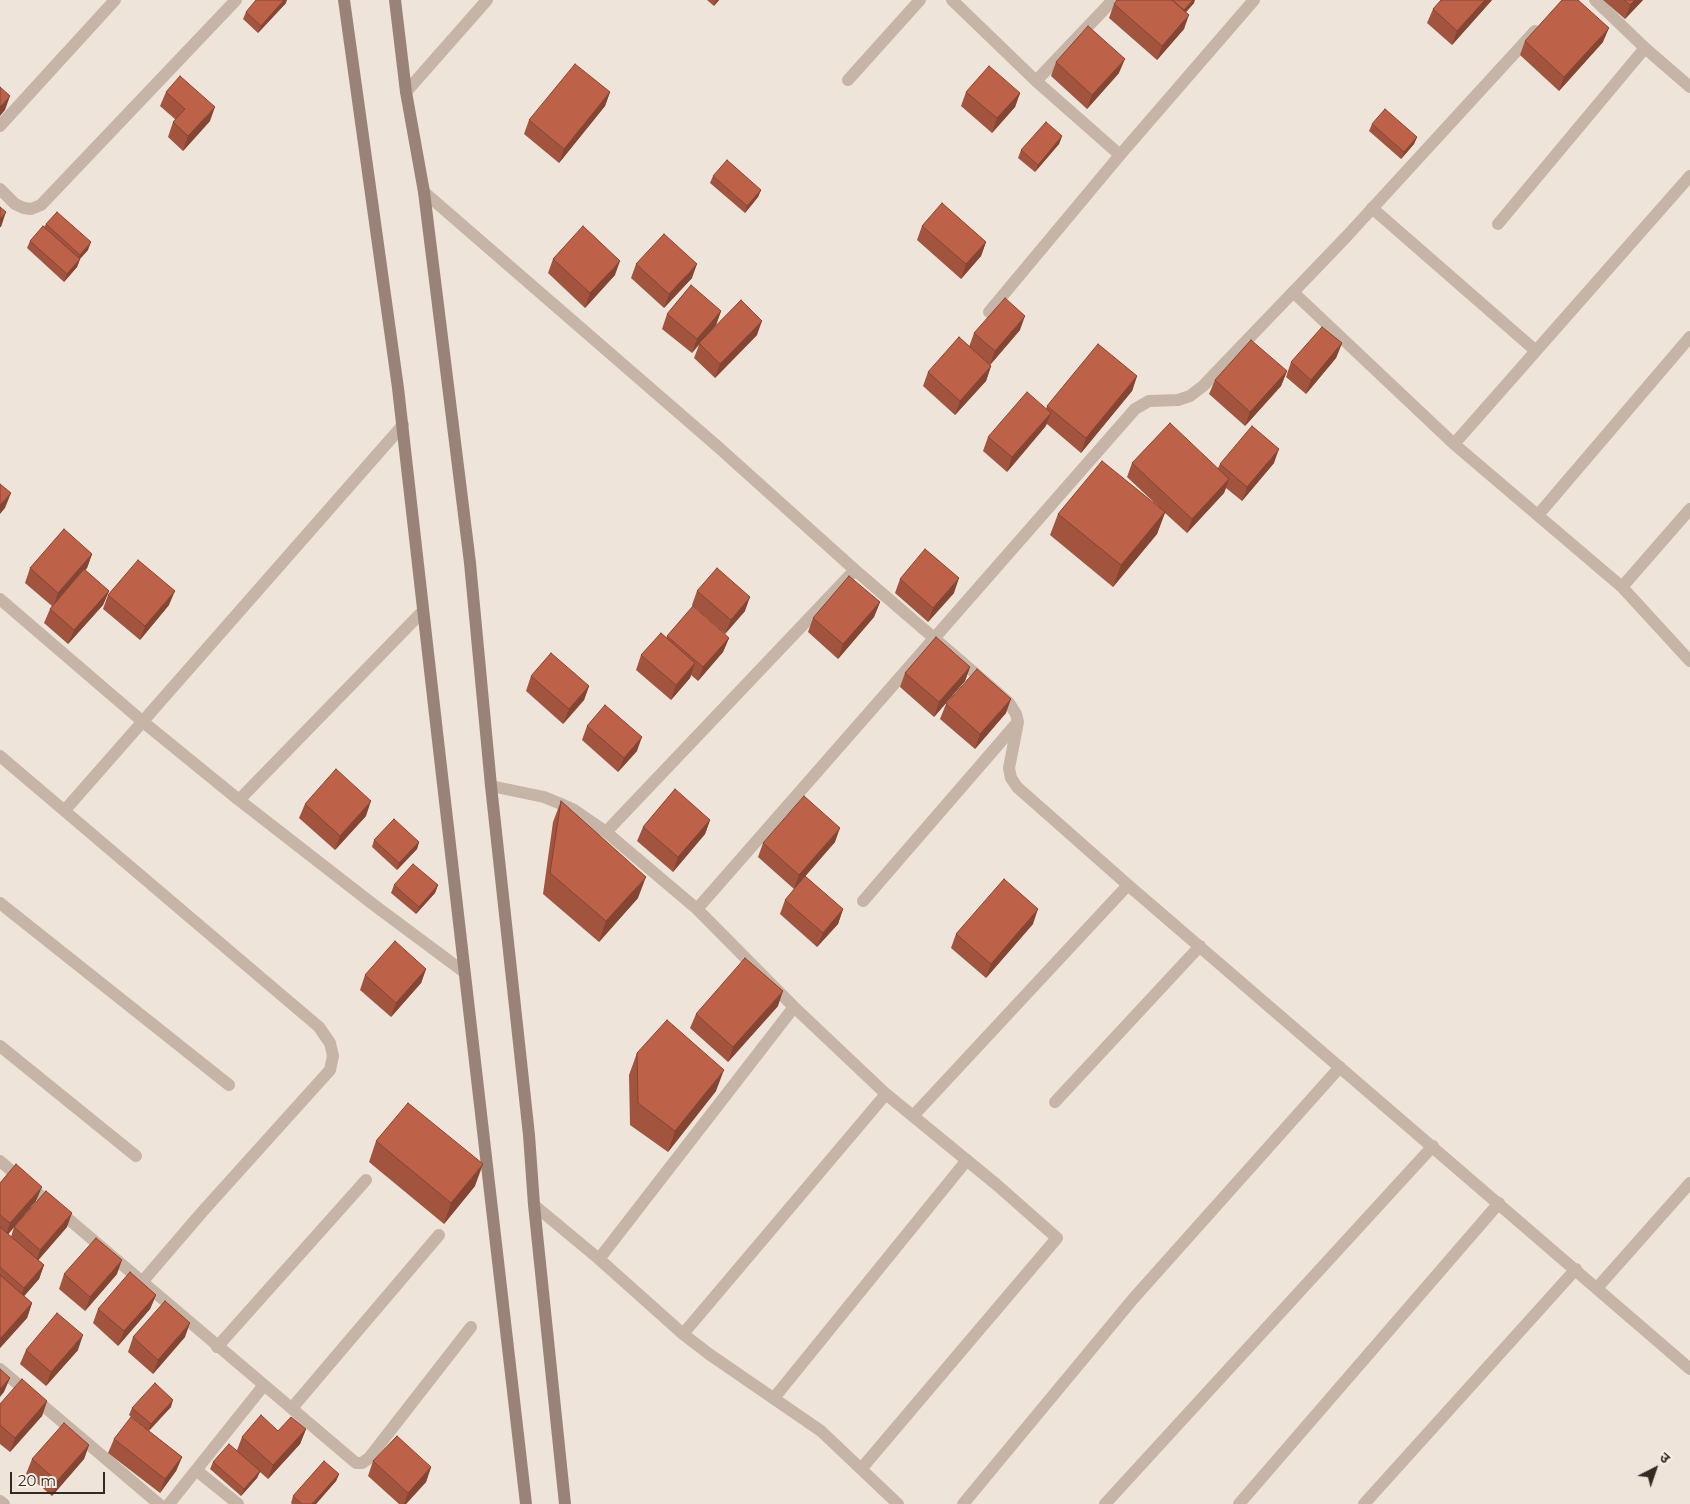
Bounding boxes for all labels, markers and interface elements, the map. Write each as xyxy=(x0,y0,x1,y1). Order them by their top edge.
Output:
north arrow xyxy=(1630,1444,1680,1494)
text: उ xyxy=(1656,1448,1674,1467)
scale bar xyxy=(12,1462,108,1494)
text: 20 m xyxy=(18,1471,56,1490)

